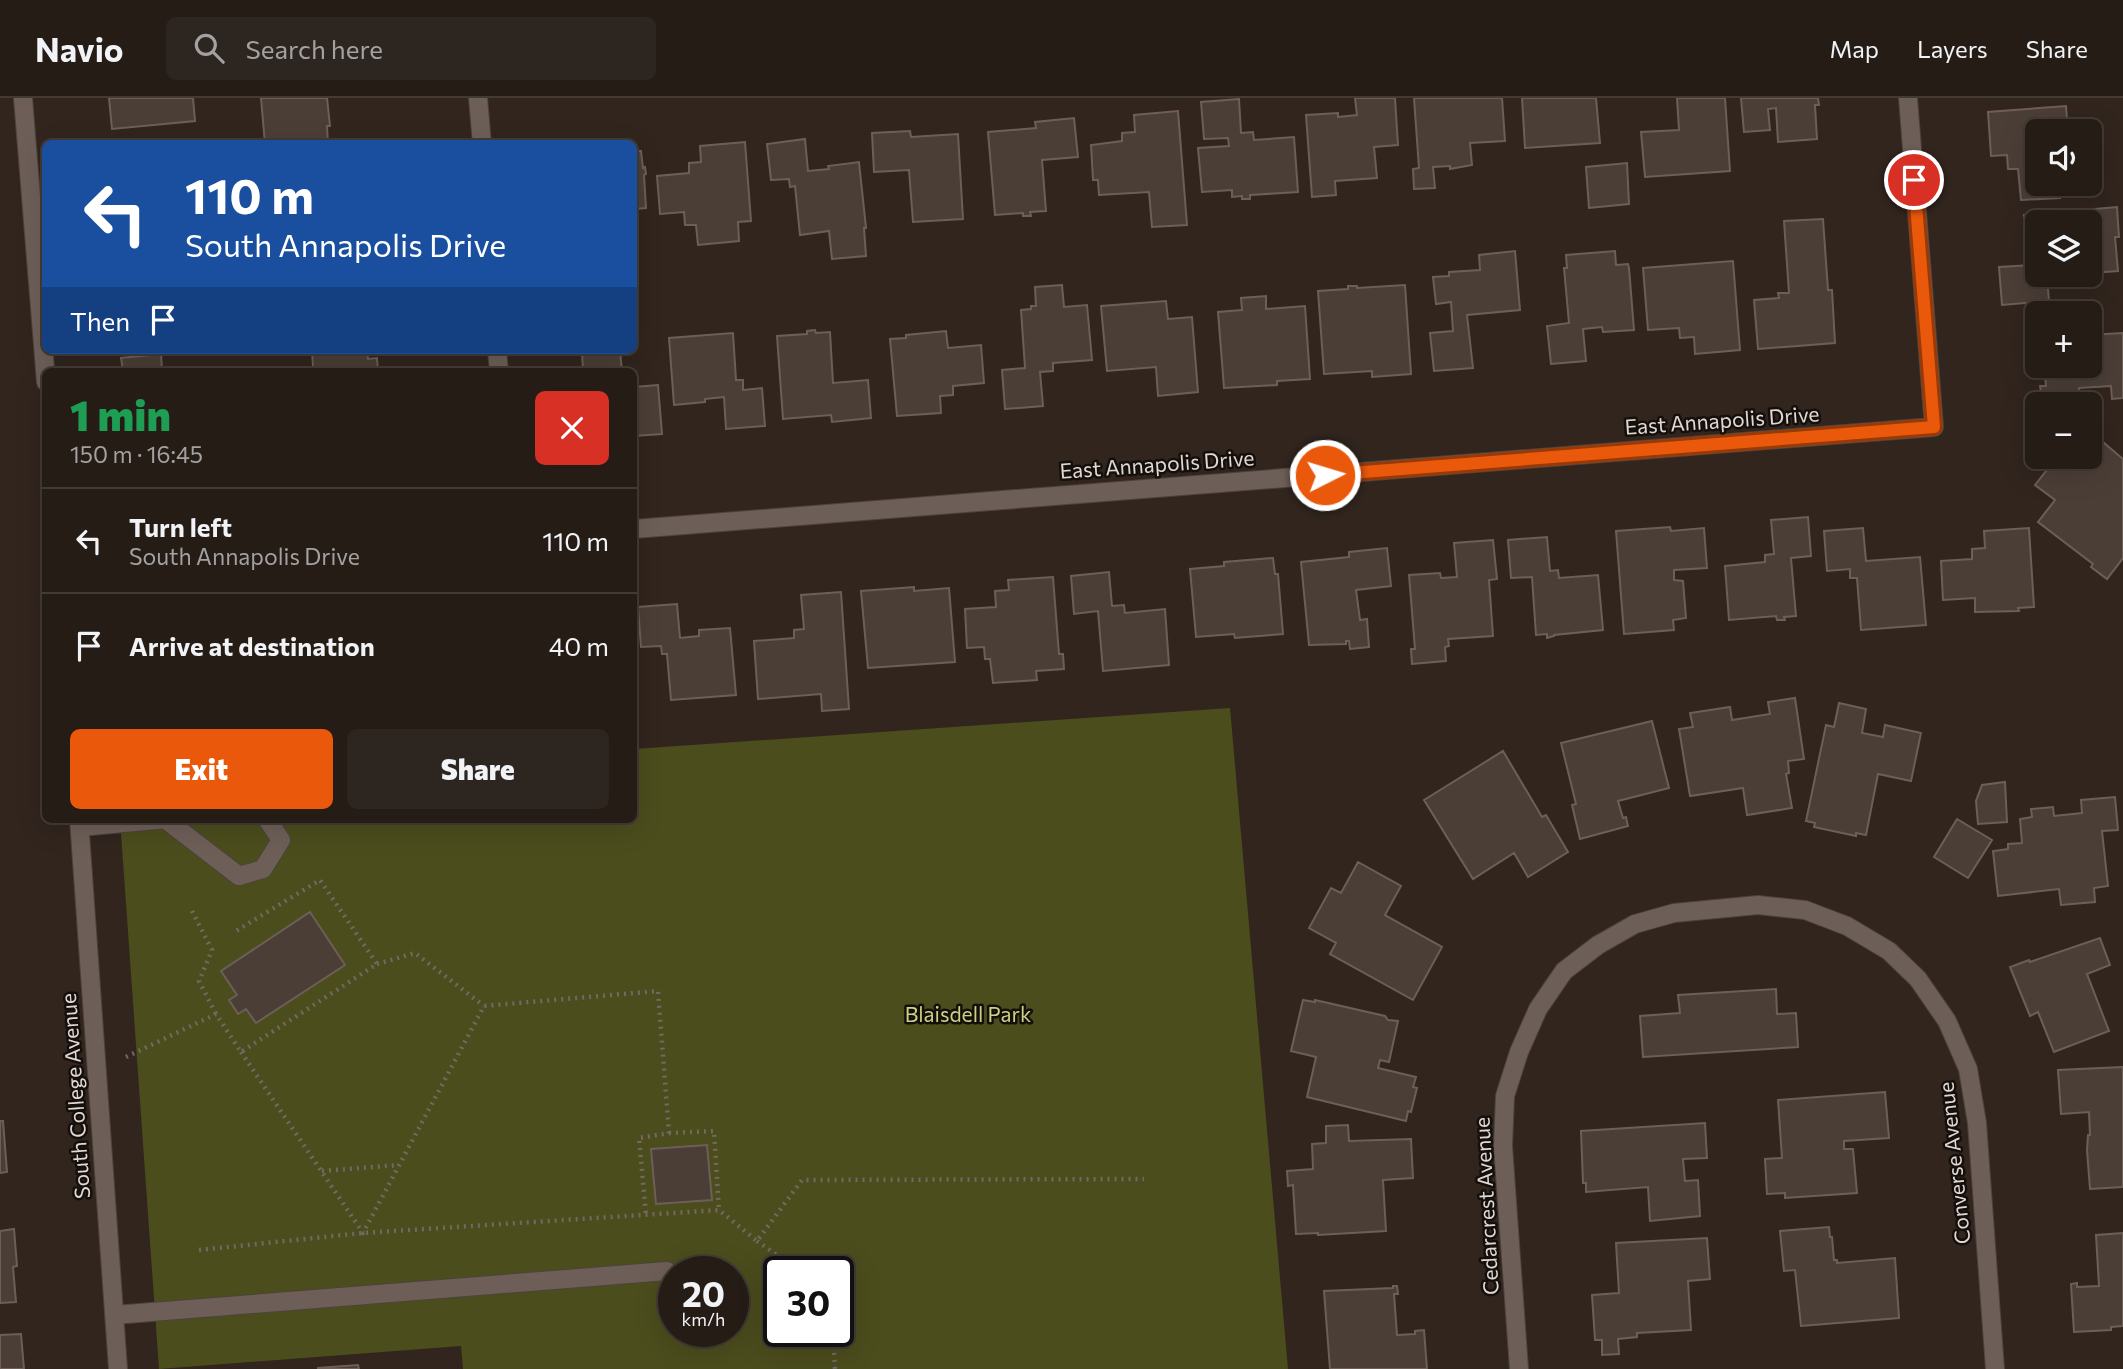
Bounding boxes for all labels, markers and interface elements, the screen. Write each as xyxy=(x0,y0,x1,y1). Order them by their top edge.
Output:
search box xyxy=(166,17,656,80)
text: Navio xyxy=(35,28,124,69)
icon: search xyxy=(190,29,228,67)
text: Search here xyxy=(246,33,383,64)
text: Map xyxy=(1830,34,1879,63)
text: Layers xyxy=(1917,34,1988,63)
text: Share xyxy=(2026,34,2088,63)
map controls xyxy=(2025,119,2102,469)
button: sound xyxy=(2025,119,2102,196)
pin xyxy=(1884,150,1944,210)
icon: arrive xyxy=(1895,161,1933,199)
text: 110 m xyxy=(185,164,314,224)
icon: left xyxy=(70,168,161,259)
button: layers xyxy=(2025,210,2102,287)
text: South Annapolis Drive xyxy=(185,224,506,264)
icon: arrive xyxy=(144,301,182,339)
button: + xyxy=(2025,301,2102,378)
text: Then xyxy=(70,305,130,336)
text: 1 min xyxy=(70,388,171,440)
button: close xyxy=(535,391,609,465)
button: − xyxy=(2025,392,2102,469)
street label: East Annapolis Drive xyxy=(1624,400,1820,439)
position arrow xyxy=(1288,438,1362,512)
text: 150 m · 16:45 xyxy=(70,440,203,468)
street label: East Annapolis Drive xyxy=(1059,444,1255,483)
text: Turn left xyxy=(129,511,232,542)
icon: left xyxy=(70,522,108,560)
text: 110 m xyxy=(542,525,609,556)
text: South Annapolis Drive xyxy=(129,542,360,570)
icon: arrive xyxy=(70,627,108,665)
text: Arrive at destination xyxy=(129,630,375,661)
text: 40 m xyxy=(549,630,609,661)
button: Exit xyxy=(70,729,333,809)
button: Share xyxy=(347,729,609,809)
street label: South College Avenue xyxy=(55,992,94,1200)
park label: Blaisdell Park xyxy=(905,1001,1031,1026)
street label: Converse Avenue xyxy=(1933,1081,1974,1245)
street label: Cedarcrest Avenue xyxy=(1468,1116,1503,1296)
speed limit sign: 30 xyxy=(763,1256,854,1347)
text: 20 xyxy=(682,1271,725,1314)
text: km/h xyxy=(682,1308,725,1330)

